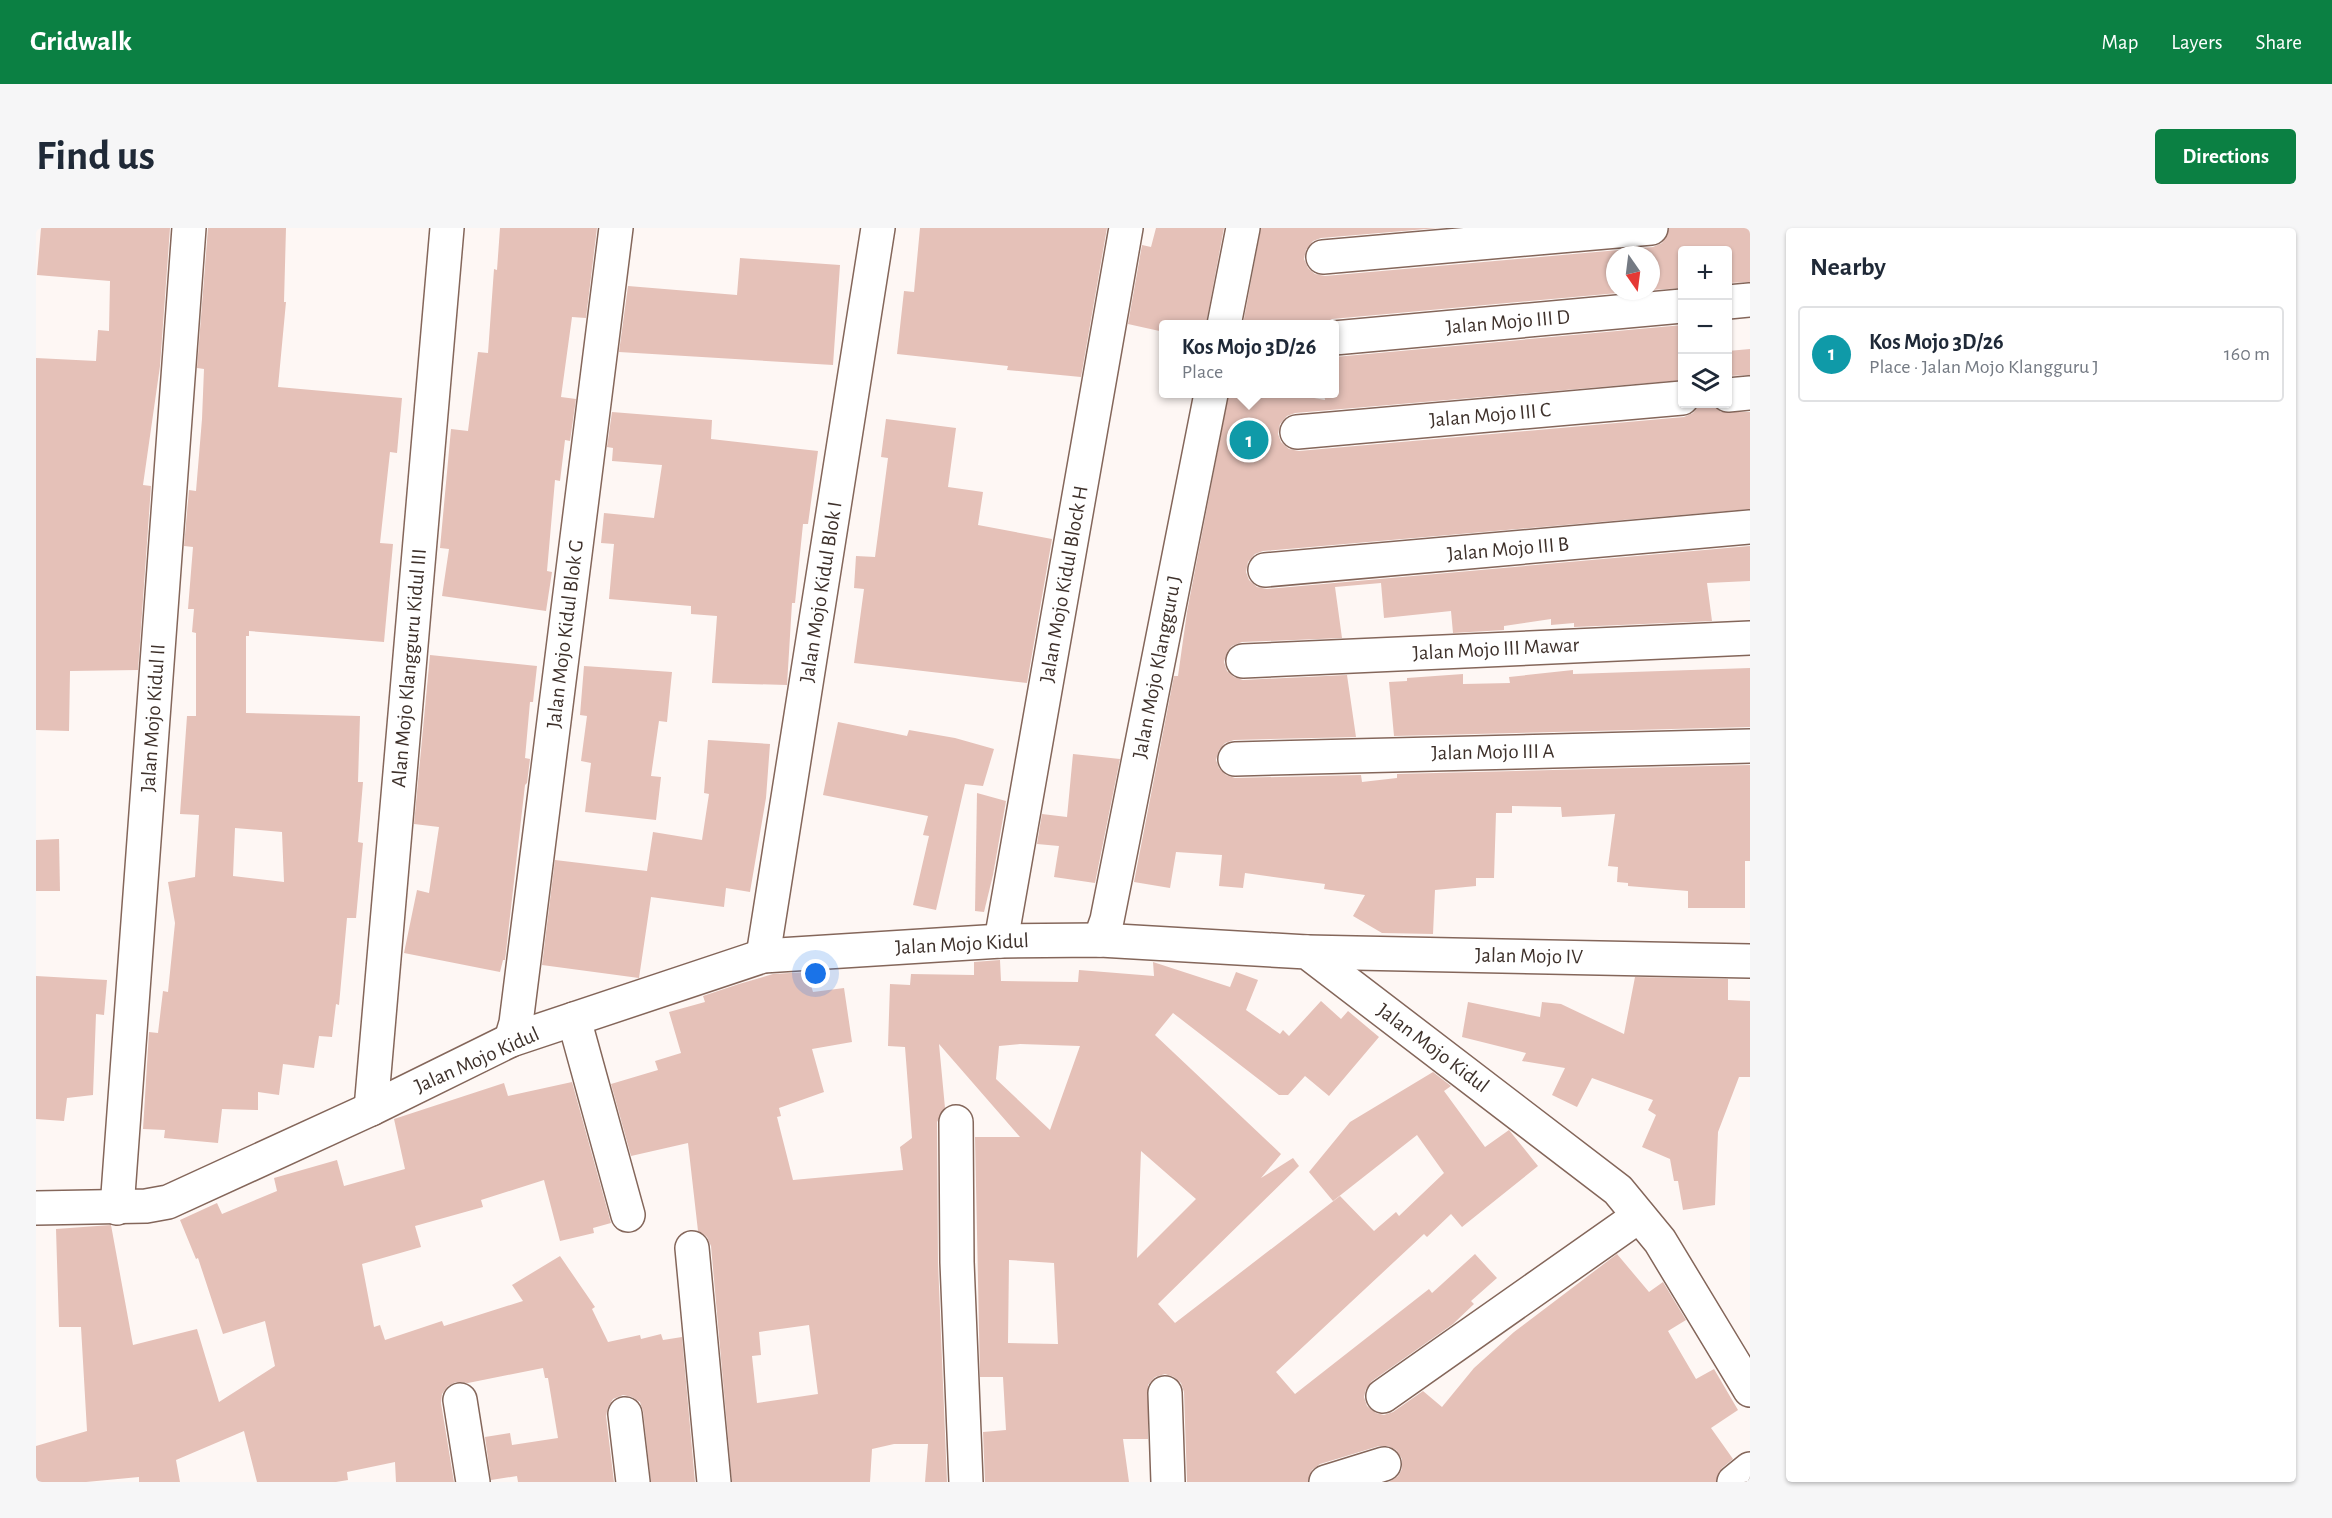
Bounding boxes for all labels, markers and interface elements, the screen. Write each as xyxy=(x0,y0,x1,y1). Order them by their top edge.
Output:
text: Gridwalk xyxy=(30,28,132,56)
text: Map xyxy=(2102,32,2138,53)
text: Layers xyxy=(2171,32,2222,53)
text: Share xyxy=(2255,32,2302,53)
button: Directions xyxy=(2155,129,2296,184)
text: Find us xyxy=(36,135,155,177)
north arrow xyxy=(1606,246,1660,300)
map controls xyxy=(1678,246,1732,408)
button: + xyxy=(1678,246,1732,300)
text: Nearby xyxy=(1810,254,1886,280)
button: − xyxy=(1678,300,1732,354)
street label: Jalan Mojo III D xyxy=(1445,306,1571,338)
popup xyxy=(1159,320,1339,398)
text: Kos Mojo 3D/26 xyxy=(1869,331,2004,353)
text: Kos Mojo 3D/26 xyxy=(1182,336,1316,358)
text: 1 xyxy=(1828,344,1835,364)
text: 160 m xyxy=(2224,344,2270,364)
button: layers xyxy=(1678,354,1732,408)
text: Place · Jalan Mojo Klangguru J xyxy=(1869,357,2099,377)
text: Place xyxy=(1182,362,1223,382)
street label: Jalan Mojo III C xyxy=(1428,399,1552,431)
pin: 1 xyxy=(1230,418,1268,462)
street label: Jalan Mojo Kidul Block H xyxy=(1036,484,1092,684)
street label: Jalan Mojo Kidul Blok I xyxy=(796,500,846,684)
street label: Jalan Mojo III B xyxy=(1446,533,1570,565)
street label: Jalan Mojo Kidul Blok G xyxy=(543,539,587,729)
street label: Alan Mojo Klangguru Kidul III xyxy=(388,548,430,788)
street label: Jalan Mojo Klangguru J xyxy=(1129,574,1185,760)
street label: Jalan Mojo III Mawar xyxy=(1412,634,1580,664)
street label: Jalan Mojo Kidul II xyxy=(137,643,169,793)
street label: Jalan Mojo III A xyxy=(1431,740,1555,764)
street label: Jalan Mojo Kidul xyxy=(895,930,1029,958)
street label: Jalan Mojo IV xyxy=(1475,945,1583,967)
your location xyxy=(801,959,830,988)
street label: Jalan Mojo Kidul xyxy=(1373,999,1493,1097)
street label: Jalan Mojo Kidul xyxy=(412,1023,542,1097)

